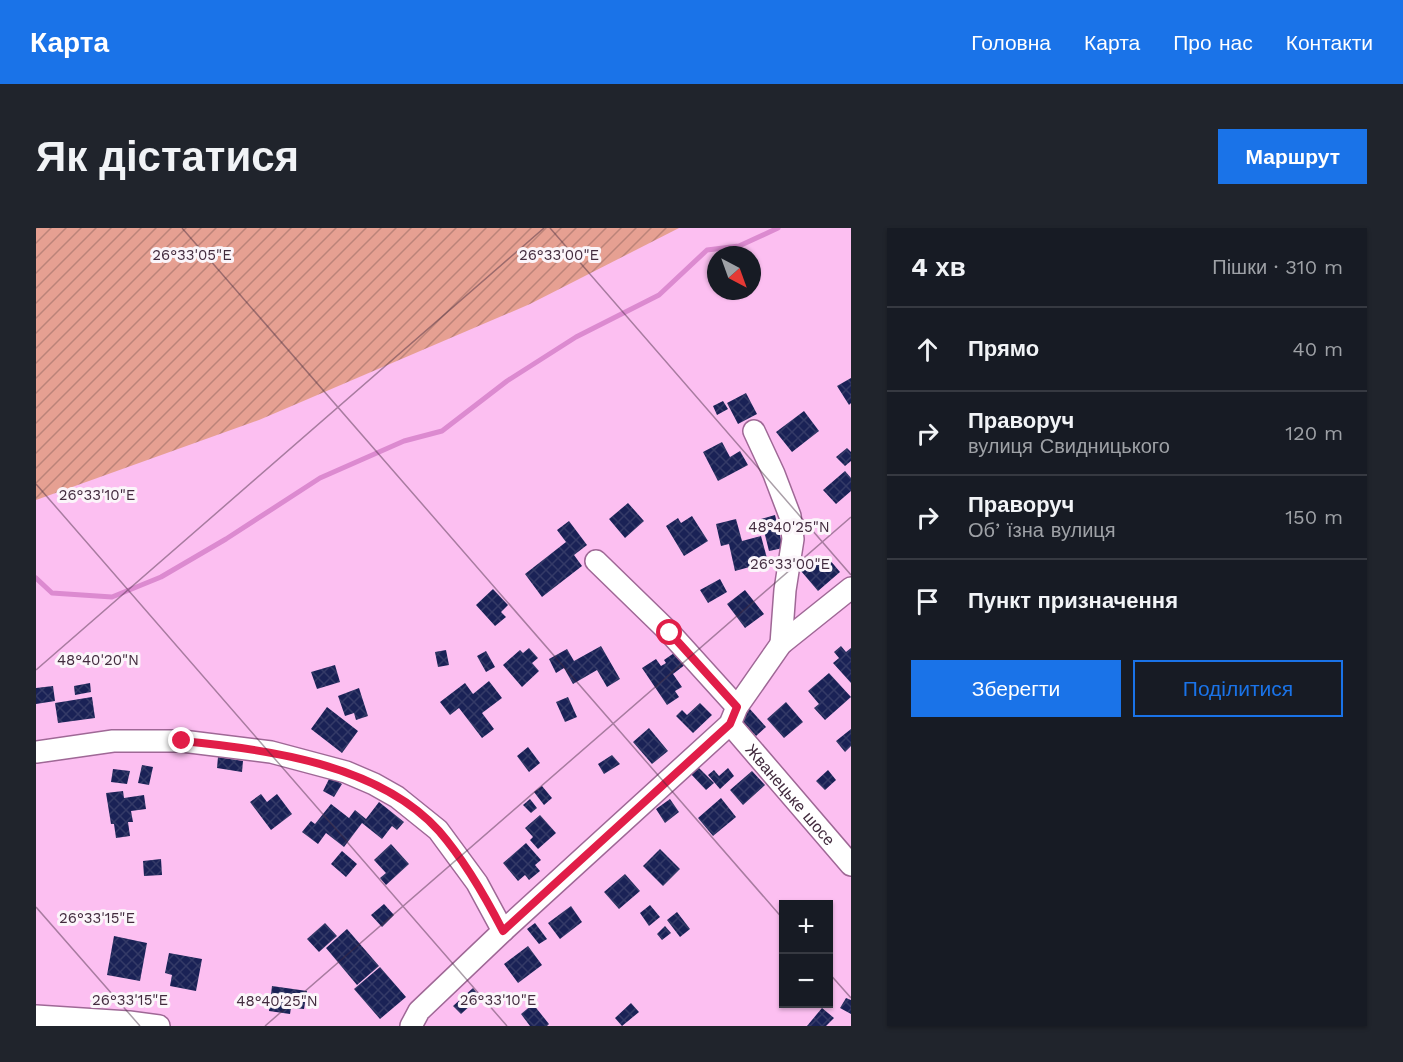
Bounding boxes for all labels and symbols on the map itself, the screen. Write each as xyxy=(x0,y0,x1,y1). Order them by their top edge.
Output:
text: 26°33'05"E xyxy=(152,246,232,264)
text: 26°33'00"E xyxy=(519,246,599,264)
north arrow xyxy=(707,246,761,300)
text: 26°33'10"E xyxy=(59,486,135,504)
text: 48°40'25"N xyxy=(748,518,830,536)
text: 26°33'00"E xyxy=(750,555,830,573)
route start xyxy=(656,619,682,645)
text: 48°40'20"N xyxy=(57,651,139,669)
route end xyxy=(168,727,194,753)
street label: Жванецьке шосе xyxy=(742,740,839,849)
text: 26°33'15"E xyxy=(59,909,135,927)
text: 26°33'15"E xyxy=(92,991,168,1009)
text: 26°33'10"E xyxy=(460,991,536,1009)
text: 48°40'25"N xyxy=(236,992,318,1010)

